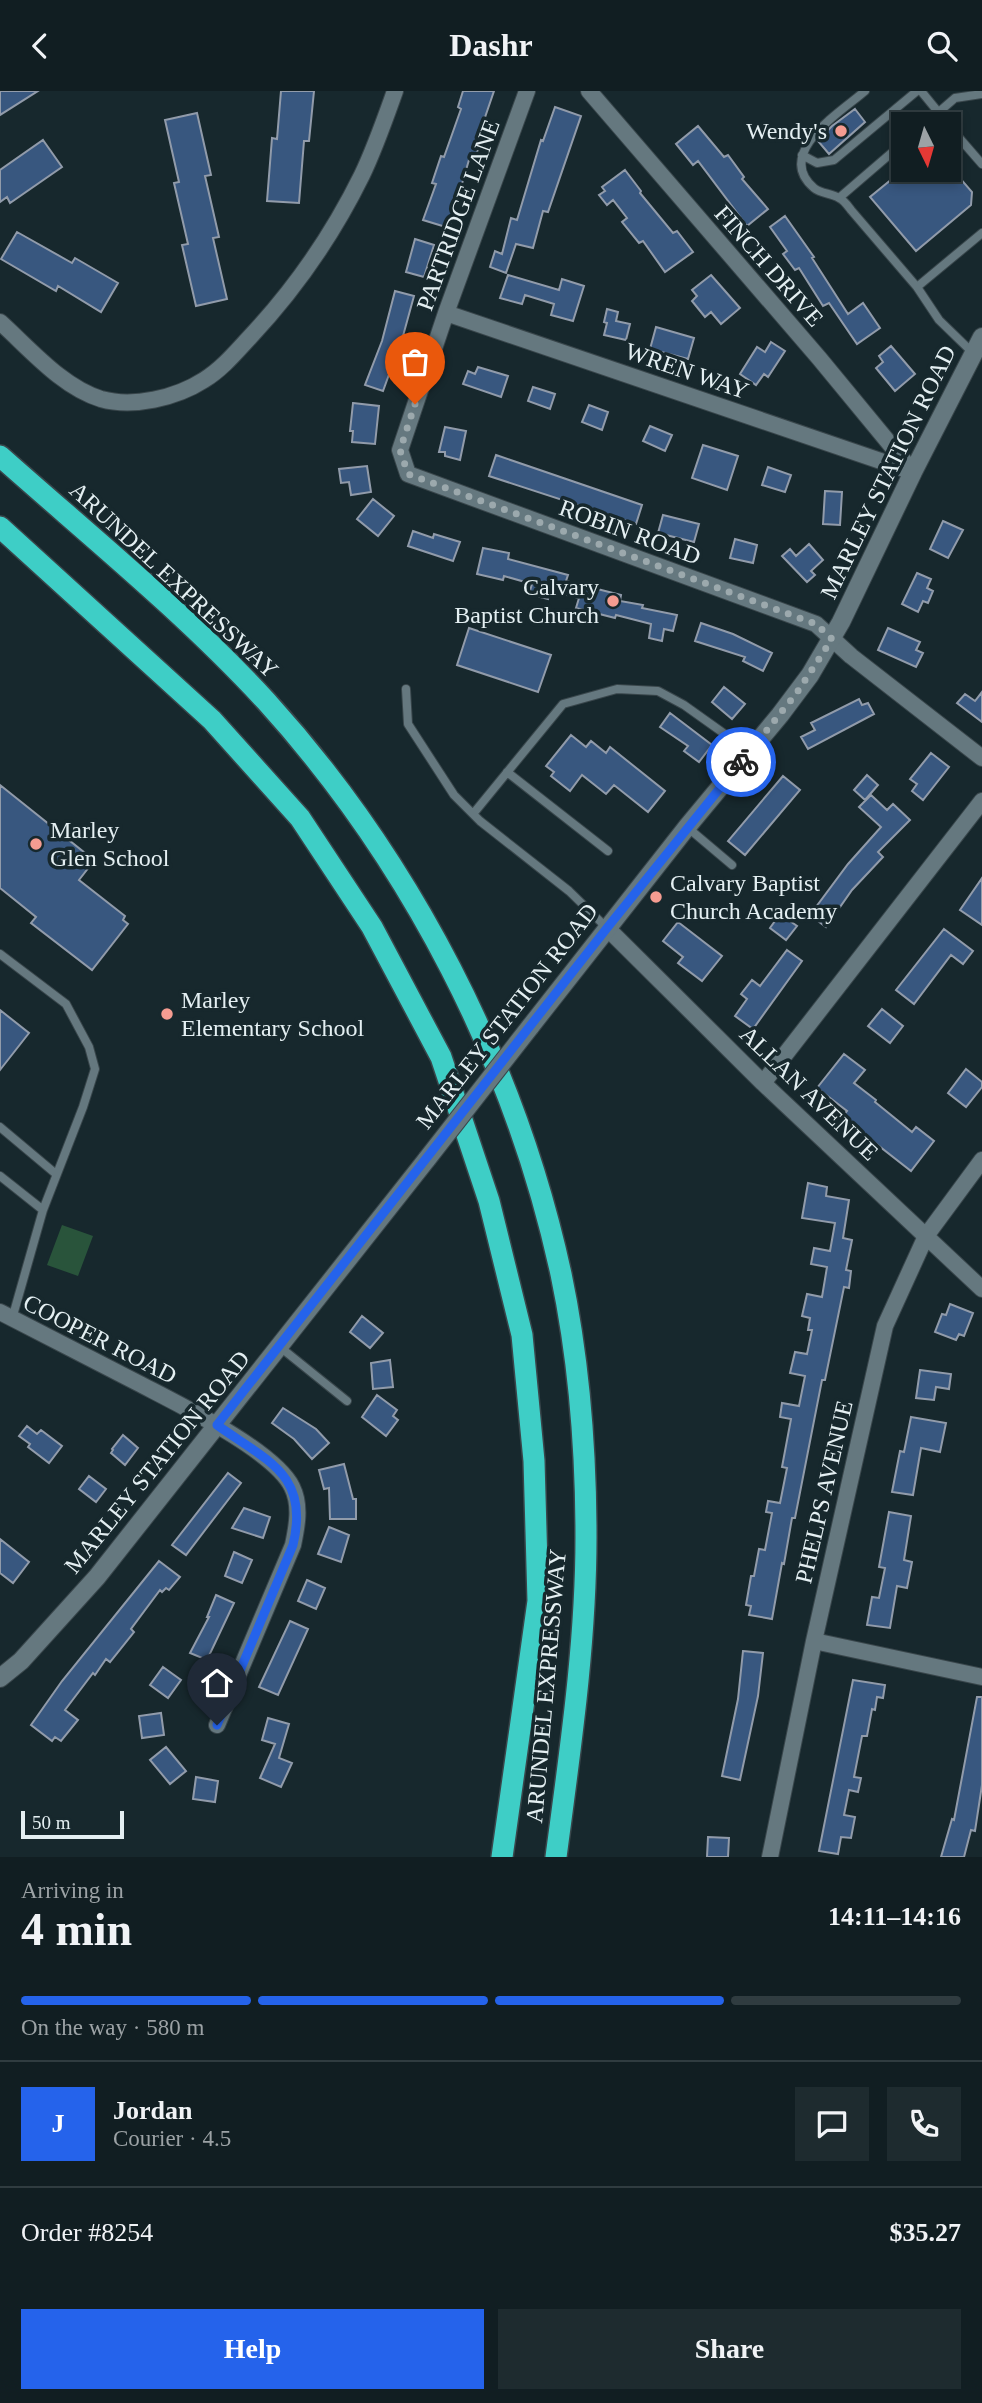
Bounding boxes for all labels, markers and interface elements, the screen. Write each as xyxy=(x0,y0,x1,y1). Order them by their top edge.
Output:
icon: back xyxy=(21,27,59,65)
text: Dashr xyxy=(449,27,533,63)
icon: search xyxy=(923,27,961,65)
north arrow xyxy=(891,112,961,182)
map controls xyxy=(891,112,961,182)
street label: PARTRIDGE LANE xyxy=(411,116,505,314)
place label: Wendy's xyxy=(746,118,827,144)
marker: Wendy's xyxy=(833,123,849,139)
street label: FINCH DRIVE xyxy=(710,200,828,332)
pin xyxy=(385,332,445,404)
street label: WREN WAY xyxy=(622,338,752,404)
street label: MARLEY STATION ROAD xyxy=(815,341,961,603)
icon: bag xyxy=(396,343,434,381)
street label: ARUNDEL EXPRESSWAY xyxy=(65,477,283,683)
street label: ROBIN ROAD xyxy=(556,494,704,570)
place label: Calvary Baptist Church xyxy=(454,574,599,628)
marker: Calvary Baptist Church xyxy=(605,593,621,609)
courier xyxy=(706,727,776,797)
icon: bike xyxy=(722,743,760,781)
place label: Marley Glen School xyxy=(50,817,170,871)
marker: Marley Glen School xyxy=(28,836,44,852)
place label: Calvary Baptist Church Academy xyxy=(670,870,837,924)
marker: Calvary Baptist Church Academy xyxy=(648,889,664,905)
street label: MARLEY STATION ROAD xyxy=(411,898,603,1134)
place label: Marley Elementary School xyxy=(181,987,365,1041)
marker: Marley Elementary School xyxy=(159,1006,175,1022)
street label: ALLAN AVENUE xyxy=(735,1021,883,1165)
street label: COOPER ROAD xyxy=(19,1289,181,1389)
street label: MARLEY STATION ROAD xyxy=(59,1346,255,1578)
street label: PHELPS AVENUE xyxy=(790,1398,858,1586)
street label: ARUNDEL EXPRESSWAY xyxy=(521,1548,571,1824)
pin xyxy=(187,1653,247,1725)
icon: home xyxy=(198,1664,236,1702)
scale bar xyxy=(21,1808,124,1840)
text: 50 m xyxy=(32,1812,71,1833)
text: Arriving in xyxy=(21,1878,124,1903)
text: 14:11–14:16 xyxy=(828,1902,961,1931)
text: 4 min xyxy=(21,1904,132,1955)
text: On the way · 580 m xyxy=(21,2015,204,2040)
button: chat xyxy=(795,2087,869,2161)
button: phone xyxy=(887,2087,961,2161)
text: Jordan xyxy=(113,2096,192,2125)
text: J xyxy=(52,2109,65,2138)
text: Courier · 4.5 xyxy=(113,2126,231,2151)
text: Order #8254 xyxy=(21,2218,153,2247)
text: $35.27 xyxy=(890,2218,961,2247)
button: Help xyxy=(21,2309,484,2389)
button: Share xyxy=(498,2309,961,2389)

